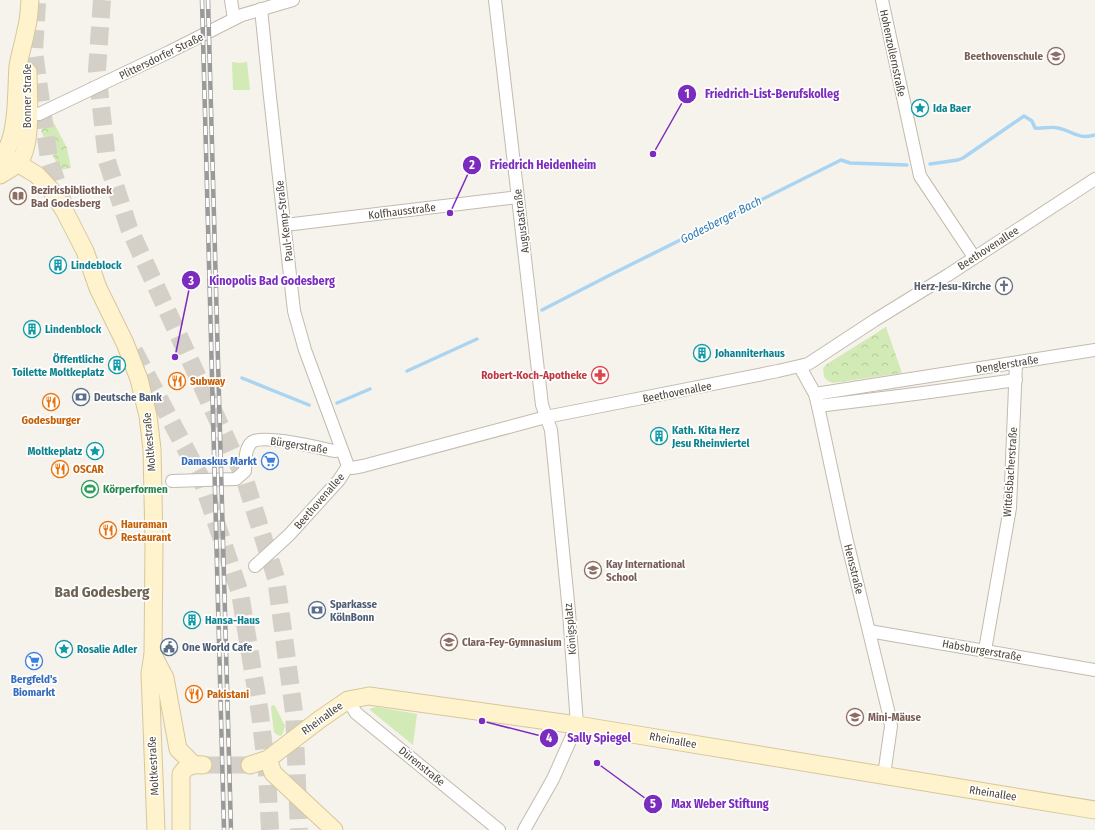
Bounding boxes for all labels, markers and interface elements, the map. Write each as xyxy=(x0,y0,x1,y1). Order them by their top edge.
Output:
street label: Hohenzollernstraße xyxy=(877,8,908,98)
street label: Plittersdorfer Straße xyxy=(117,30,205,82)
school or university icon: Beethovenschule xyxy=(1046,46,1066,66)
place label: Beethovenschule xyxy=(964,50,1043,63)
street label: Bonner Straße xyxy=(21,64,34,128)
callout: Friedrich-List-Berufskolleg xyxy=(677,82,847,106)
text: 1 xyxy=(684,87,690,101)
text: Friedrich-List-Berufskolleg xyxy=(705,87,839,101)
place icon: Ida Baer xyxy=(910,98,930,118)
place label: Ida Baer xyxy=(933,102,972,115)
callout: Friedrich Heidenheim xyxy=(462,153,605,177)
text: 2 xyxy=(468,158,475,172)
text: Friedrich Heidenheim xyxy=(490,158,596,172)
street label: Paul-Kemp-Straße xyxy=(273,180,296,262)
place label: Bezirksbibliothek Bad Godesberg xyxy=(31,184,112,210)
library icon: Bezirksbibliothek Bad Godesberg xyxy=(8,186,28,206)
street label: Augustastraße xyxy=(511,188,532,254)
water label: Godesberger Bach xyxy=(678,194,764,246)
street label: Kolfhausstraße xyxy=(368,201,436,222)
street label: Beethovenallee xyxy=(955,224,1021,273)
building icon: Lindeblock xyxy=(48,255,68,275)
place label: Lindeblock xyxy=(71,259,122,272)
callout: Kinopolis Bad Godesberg xyxy=(181,268,343,292)
text: 3 xyxy=(187,274,194,288)
text: Kinopolis Bad Godesberg xyxy=(209,274,335,288)
church icon: Herz-Jesu-Kirche xyxy=(994,276,1014,296)
place label: Herz-Jesu-Kirche xyxy=(914,280,991,293)
building icon: Lindenblock xyxy=(22,319,42,339)
place label: Lindenblock xyxy=(45,323,102,336)
building icon: Johanniterhaus xyxy=(692,343,712,363)
place label: Johanniterhaus xyxy=(714,347,785,360)
place label: Öffentliche Toilette Moltkeplatz xyxy=(12,353,104,379)
street label: Denglerstraße xyxy=(975,353,1039,376)
building icon: Öffentliche Toilette Moltkeplatz xyxy=(107,355,127,375)
pharmacy icon: Robert-Koch-Apotheke xyxy=(590,365,610,385)
place label: Robert-Koch-Apotheke xyxy=(481,369,587,382)
restaurant icon: Subway xyxy=(167,371,187,391)
place label: Subway xyxy=(190,375,226,388)
street label: Beethovenallee xyxy=(641,379,713,406)
bank icon: Deutsche Bank xyxy=(71,387,91,407)
place label: Deutsche Bank xyxy=(94,391,162,404)
restaurant icon: Godesburger xyxy=(41,392,61,412)
street label: Moltkestraße xyxy=(140,412,159,472)
place label: Godesburger xyxy=(21,414,82,427)
place label: Kath. Kita Herz Jesu Rheinviertel xyxy=(671,424,751,450)
building icon: Kath. Kita Herz Jesu Rheinviertel xyxy=(649,426,669,446)
street label: Wittelsbacherstraße xyxy=(1001,427,1020,518)
street label: Bürgerstraße xyxy=(269,435,329,456)
place icon: Moltkeplatz xyxy=(85,441,105,461)
place label: Moltkeplatz xyxy=(27,445,82,458)
supermarket icon: Damaskus Markt xyxy=(260,451,280,471)
place label: Damaskus Markt xyxy=(181,455,257,468)
restaurant icon: OSCAR xyxy=(50,459,70,479)
place label: OSCAR xyxy=(73,463,104,476)
street label: Beethovenallee xyxy=(292,471,347,532)
sports icon: Körperformen xyxy=(80,479,100,499)
place label: Körperformen xyxy=(103,483,168,496)
place label: Hauraman Restaurant xyxy=(121,518,171,544)
restaurant icon: Hauraman Restaurant xyxy=(98,520,118,540)
street label: Hensstraße xyxy=(841,543,866,595)
place label: Kay International School xyxy=(606,558,686,584)
school or university icon: Kay International School xyxy=(583,560,603,580)
district label: Bad Godesberg xyxy=(55,583,150,601)
place label: Sparkasse KölnBonn xyxy=(330,598,377,624)
bank icon: Sparkasse KölnBonn xyxy=(307,600,327,620)
street label: Königsplatz xyxy=(562,602,579,655)
building icon: Hansa-Haus xyxy=(182,610,202,630)
place label: Hansa-Haus xyxy=(205,614,260,627)
school or university icon: Clara-Fey-Gymnasium xyxy=(439,632,459,652)
place label: Clara-Fey-Gymnasium xyxy=(462,636,562,649)
public building icon: One World Cafe xyxy=(159,637,179,657)
street label: Habsburgerstraße xyxy=(941,637,1023,664)
place icon: Rosalie Adler xyxy=(54,639,74,659)
place label: One World Cafe xyxy=(182,641,253,654)
place label: Rosalie Adler xyxy=(77,643,138,656)
supermarket icon: Bergfeld's Biomarkt xyxy=(24,651,44,671)
place label: Bergfeld's Biomarkt xyxy=(11,673,57,699)
restaurant icon: Pakistani xyxy=(184,684,204,704)
place label: Pakistani xyxy=(207,688,249,701)
street label: Rheinallee xyxy=(299,699,345,738)
school or university icon: Mini-Mäuse xyxy=(845,707,865,727)
place label: Mini-Mäuse xyxy=(868,711,921,724)
callout: Sally Spiegel xyxy=(539,726,639,750)
street label: Rheinallee xyxy=(648,730,698,751)
text: 4 xyxy=(546,731,552,745)
text: Sally Spiegel xyxy=(567,731,632,745)
street label: Moltkestraße xyxy=(145,736,162,796)
street label: Dürenstraße xyxy=(396,744,447,789)
street label: Rheinallee xyxy=(968,783,1017,804)
callout: Max Weber Stiftung xyxy=(643,792,777,816)
text: 5 xyxy=(650,797,656,811)
text: Max Weber Stiftung xyxy=(671,797,769,811)

